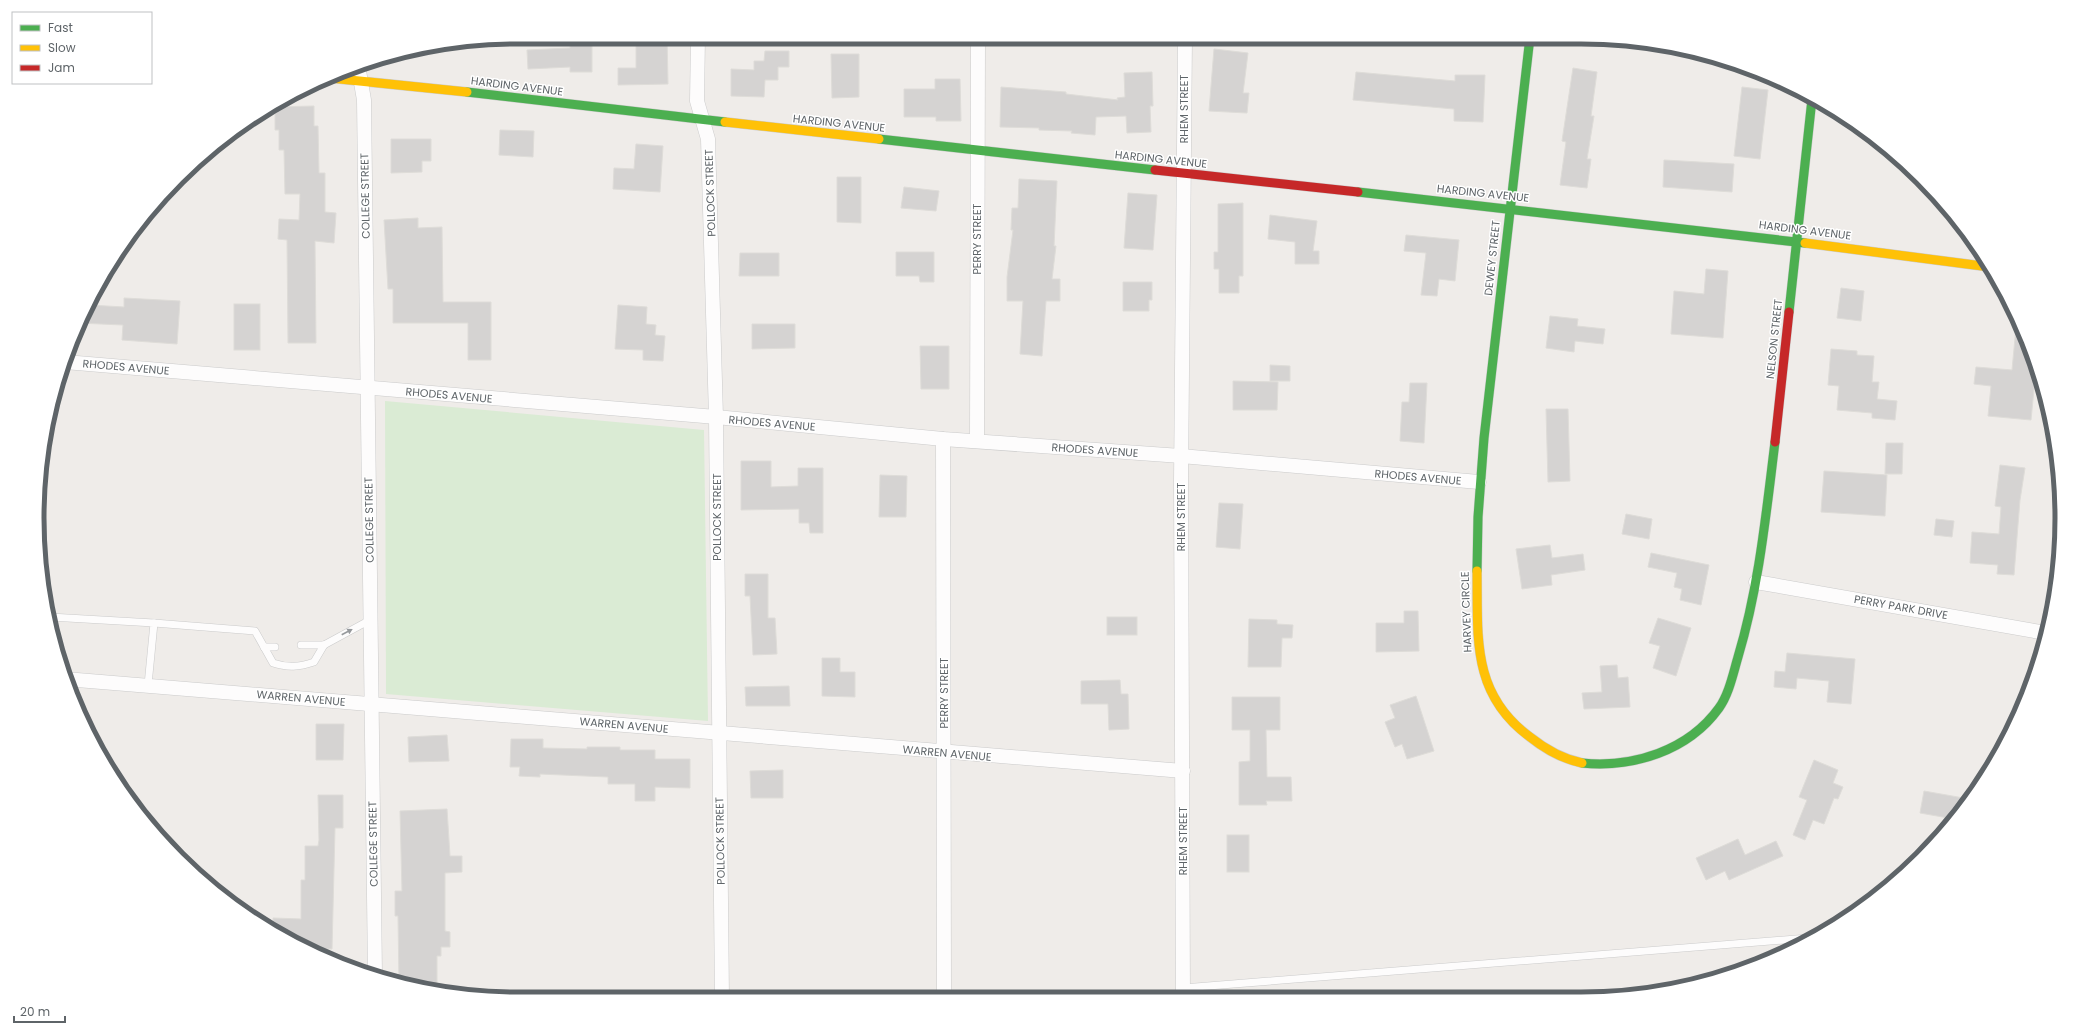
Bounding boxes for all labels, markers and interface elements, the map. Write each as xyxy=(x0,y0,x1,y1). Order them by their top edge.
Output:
legend xyxy=(12,12,152,84)
text: Fast xyxy=(48,19,73,36)
text: Slow xyxy=(48,39,76,56)
text: Jam xyxy=(48,59,75,76)
street label: HARDING AVENUE xyxy=(470,72,564,100)
street label: RHEM STREET xyxy=(1176,75,1192,143)
street label: HARDING AVENUE xyxy=(792,110,886,136)
street label: HARDING AVENUE xyxy=(1114,146,1208,172)
street label: POLLOCK STREET xyxy=(700,149,720,237)
street label: COLLEGE STREET xyxy=(356,153,374,239)
street label: HARDING AVENUE xyxy=(1436,180,1530,206)
street label: PERRY STREET xyxy=(969,203,985,275)
street label: HARDING AVENUE xyxy=(1758,216,1852,244)
street label: DEWEY STREET xyxy=(1480,220,1504,296)
street label: NELSON STREET xyxy=(1762,298,1786,380)
street label: RHODES AVENUE xyxy=(82,355,170,379)
street label: RHODES AVENUE xyxy=(405,383,493,407)
street label: RHODES AVENUE xyxy=(728,411,816,435)
street label: RHODES AVENUE xyxy=(1051,439,1139,461)
street label: RHODES AVENUE xyxy=(1374,465,1462,489)
street label: POLLOCK STREET xyxy=(709,473,725,561)
street label: COLLEGE STREET xyxy=(360,477,378,563)
street label: RHEM STREET xyxy=(1173,483,1189,551)
street label: HARVEY CIRCLE xyxy=(1457,571,1475,653)
street label: PERRY PARK DRIVE xyxy=(1853,591,1949,623)
one-way arrow xyxy=(341,629,353,636)
street label: PERRY STREET xyxy=(936,657,952,729)
street label: WARREN AVENUE xyxy=(256,686,346,710)
street label: WARREN AVENUE xyxy=(579,713,669,737)
street label: WARREN AVENUE xyxy=(902,741,992,765)
street label: POLLOCK STREET xyxy=(711,797,729,885)
street label: COLLEGE STREET xyxy=(364,801,382,887)
street label: RHEM STREET xyxy=(1175,807,1191,875)
scale bar xyxy=(14,998,65,1024)
text: 20 m xyxy=(20,1003,50,1020)

